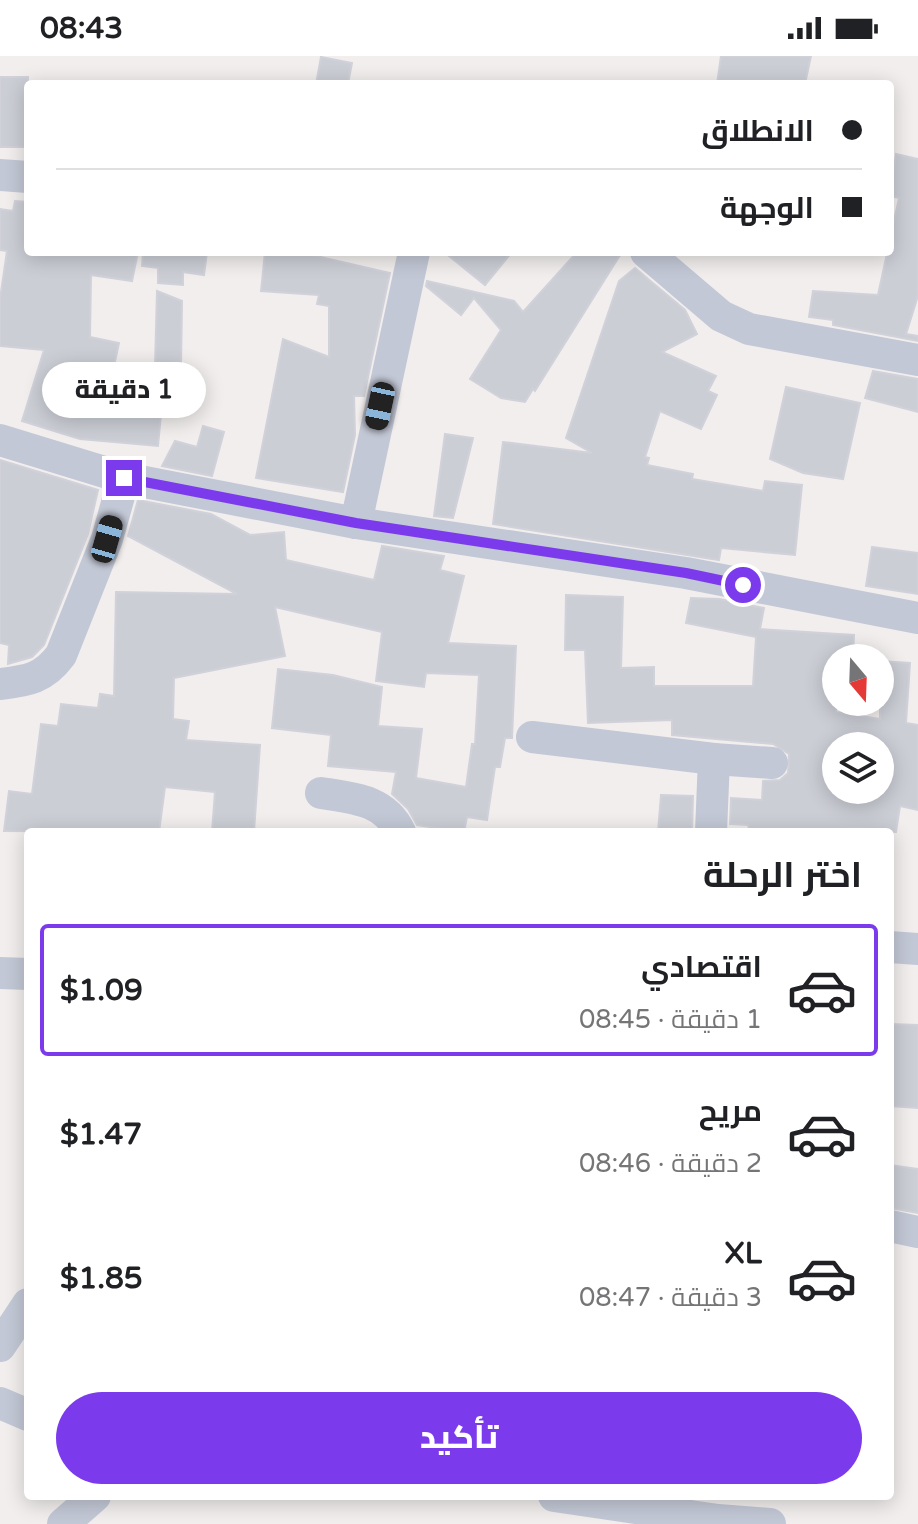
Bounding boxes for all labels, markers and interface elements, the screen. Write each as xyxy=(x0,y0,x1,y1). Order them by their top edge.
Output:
text: 08:43 xyxy=(40,10,123,47)
text: الانطلاق xyxy=(701,113,814,150)
text: الوجهة xyxy=(720,190,814,227)
callout: 1 دقيقة xyxy=(42,362,206,418)
text: 1 دقيقة xyxy=(75,374,173,405)
car xyxy=(363,380,397,432)
route end xyxy=(106,460,142,496)
car xyxy=(89,513,125,565)
route start xyxy=(725,567,761,603)
north arrow xyxy=(822,644,894,716)
map controls xyxy=(822,644,894,804)
button: layers xyxy=(822,732,894,804)
text: اختر الرحلة xyxy=(703,854,862,897)
text: اقتصادي xyxy=(641,949,762,986)
icon: car xyxy=(786,954,858,1026)
text: $1.09 xyxy=(60,972,143,1009)
text: 1 دقيقة · 08:45 xyxy=(579,1004,762,1035)
text: مريح xyxy=(699,1093,762,1130)
icon: car xyxy=(786,1098,858,1170)
text: $1.47 xyxy=(60,1116,142,1153)
text: 2 دقيقة · 08:46 xyxy=(579,1148,762,1179)
text: XL xyxy=(725,1235,762,1272)
icon: car xyxy=(786,1242,858,1314)
text: $1.85 xyxy=(60,1260,143,1297)
text: 3 دقيقة · 08:47 xyxy=(579,1282,762,1313)
button: تأكيد xyxy=(56,1392,862,1484)

